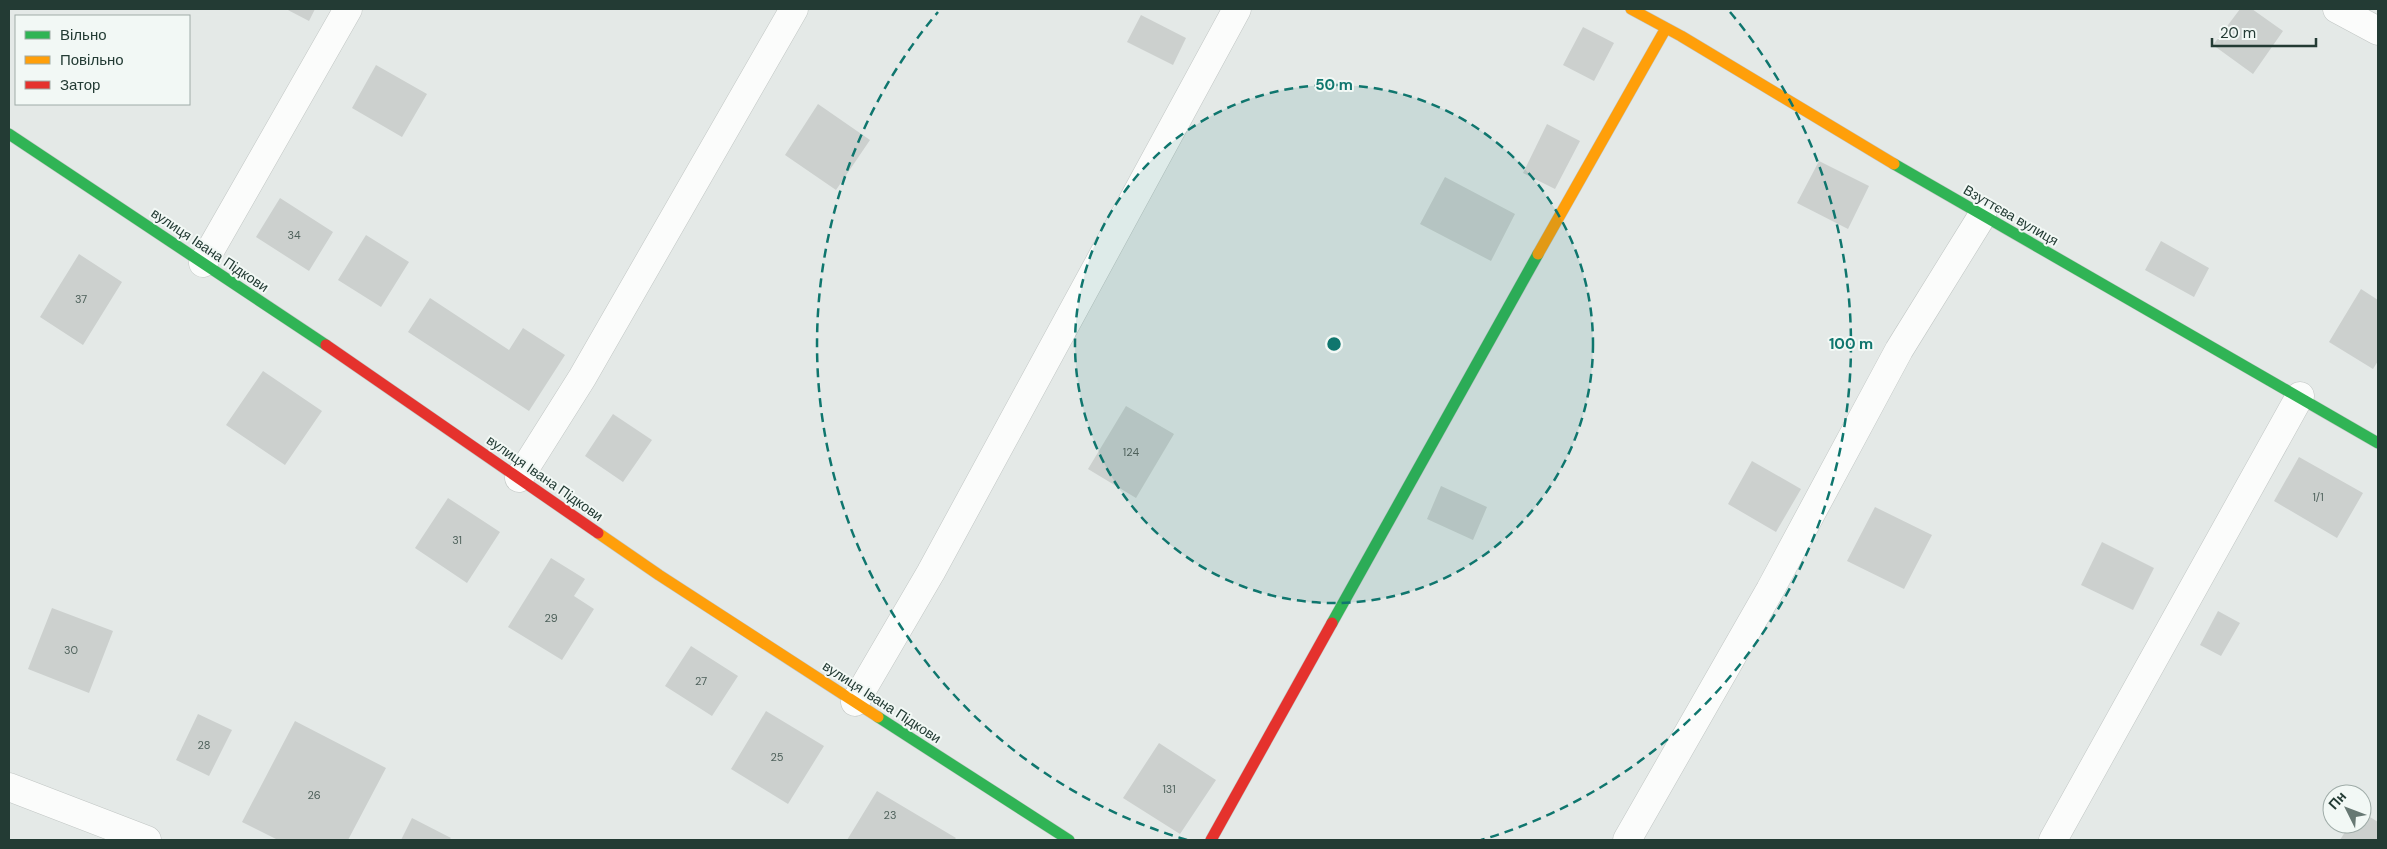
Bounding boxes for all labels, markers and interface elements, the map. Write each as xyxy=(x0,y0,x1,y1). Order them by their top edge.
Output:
legend xyxy=(15,15,190,105)
scale bar xyxy=(2212,15,2316,47)
text: 20 m xyxy=(2220,23,2256,43)
text: Вільно xyxy=(60,25,107,45)
text: Повільно xyxy=(60,50,124,70)
text: Затор xyxy=(60,75,100,95)
text: 50 m xyxy=(1315,75,1353,95)
street label: Взуттєва вулиця xyxy=(1960,181,2062,249)
street label: вулиця Івана Підкови xyxy=(148,204,272,296)
house number: 34 xyxy=(287,228,301,242)
house number: 37 xyxy=(75,292,87,306)
text: 100 m xyxy=(1829,334,1873,354)
centre of rings xyxy=(1325,335,1343,353)
street label: вулиця Івана Підкови xyxy=(483,431,607,525)
house number: 124 xyxy=(1123,445,1139,459)
house number: 1/1 xyxy=(2312,490,2324,504)
house number: 31 xyxy=(452,533,462,547)
house number: 29 xyxy=(544,611,558,625)
house number: 30 xyxy=(64,643,78,657)
street label: вулиця Івана Підкови xyxy=(819,657,945,747)
house number: 27 xyxy=(695,674,707,688)
house number: 28 xyxy=(198,738,210,752)
house number: 25 xyxy=(770,750,784,764)
house number: 131 xyxy=(1162,782,1176,796)
north arrow xyxy=(2322,784,2372,834)
text: Пн xyxy=(2324,787,2350,813)
house number: 26 xyxy=(307,788,321,802)
house number: 23 xyxy=(884,808,896,822)

